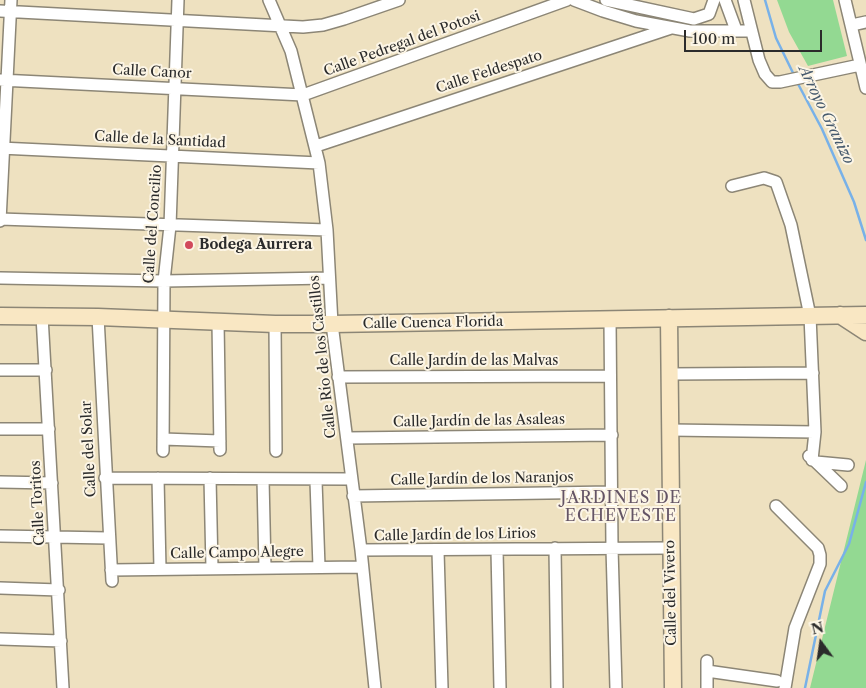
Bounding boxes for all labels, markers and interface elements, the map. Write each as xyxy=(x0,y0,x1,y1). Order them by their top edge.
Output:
street label: Calle Pedregal del Potosi xyxy=(322,8,482,80)
scale bar xyxy=(686,20,824,52)
text: 100 m xyxy=(692,29,735,48)
street label: Calle Feldespato xyxy=(434,47,544,97)
street label: Calle Canor xyxy=(112,62,192,82)
water label: Arroyo Granizo xyxy=(794,63,858,167)
street label: Calle de la Santidad xyxy=(94,128,226,152)
street label: Calle del Concilio xyxy=(140,164,166,284)
place label: Bodega Aurrera xyxy=(199,237,312,253)
marker: Bodega Aurrera xyxy=(183,239,195,251)
street label: Calle Río de los Castillos xyxy=(306,275,340,439)
street label: Calle Cuenca Florida xyxy=(363,313,503,333)
street label: Calle Jardín de las Malvas xyxy=(390,353,558,369)
street label: Calle del Solar xyxy=(78,400,100,498)
street label: Calle Jardín de las Asaleas xyxy=(393,411,565,431)
street label: Calle Toritos xyxy=(27,460,49,546)
street label: Calle Jardín de los Naranjos xyxy=(390,469,574,489)
district label: JARDINES DE ECHEVESTE xyxy=(559,488,683,526)
street label: Calle Jardín de los Lirios xyxy=(374,525,536,545)
street label: Calle del Vivero xyxy=(662,540,680,646)
street label: Calle Campo Alegre xyxy=(170,543,304,563)
north arrow xyxy=(796,618,846,668)
text: N xyxy=(809,618,825,639)

